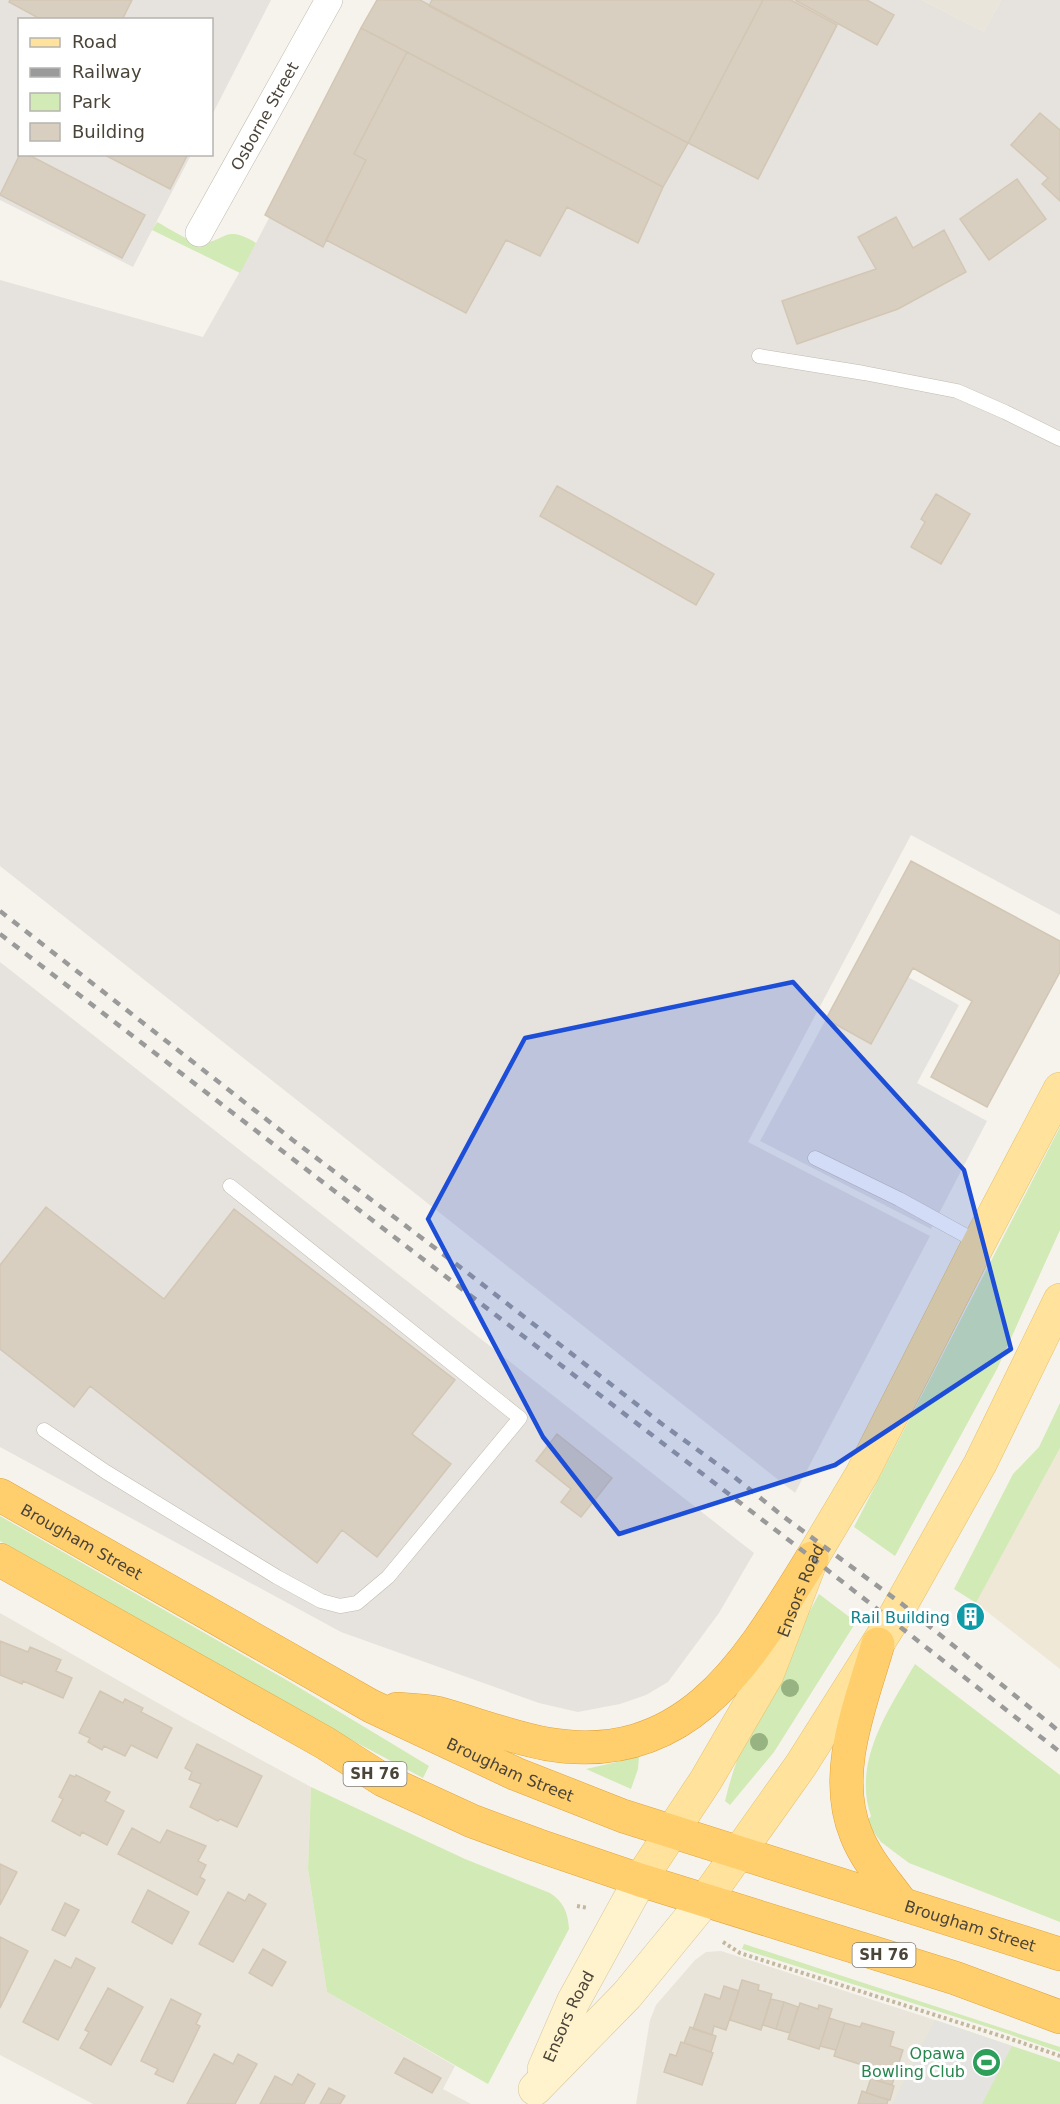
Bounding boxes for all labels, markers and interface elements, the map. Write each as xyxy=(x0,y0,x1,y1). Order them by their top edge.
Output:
legend xyxy=(18,18,213,156)
text: Road xyxy=(72,31,117,52)
street label: Osborne Street xyxy=(227,59,302,174)
text: Railway xyxy=(72,61,142,82)
text: Park xyxy=(72,91,111,112)
text: Building xyxy=(72,121,145,142)
street label: Brougham Street xyxy=(17,1500,146,1584)
street label: Ensors Road xyxy=(773,1541,828,1640)
building icon: Rail Building xyxy=(955,1601,987,1633)
place label: Rail Building xyxy=(851,1608,950,1627)
street label: Brougham Street xyxy=(444,1734,576,1806)
road number: SH 76 xyxy=(344,1762,406,1786)
street label: Brougham Street xyxy=(902,1896,1038,1956)
road number: SH 76 xyxy=(852,1943,916,1967)
street label: Ensors Road xyxy=(539,1968,598,2065)
place label: Opawa Bowling Club xyxy=(861,2044,965,2081)
sports icon: Opawa Bowling Club xyxy=(970,2046,1002,2078)

